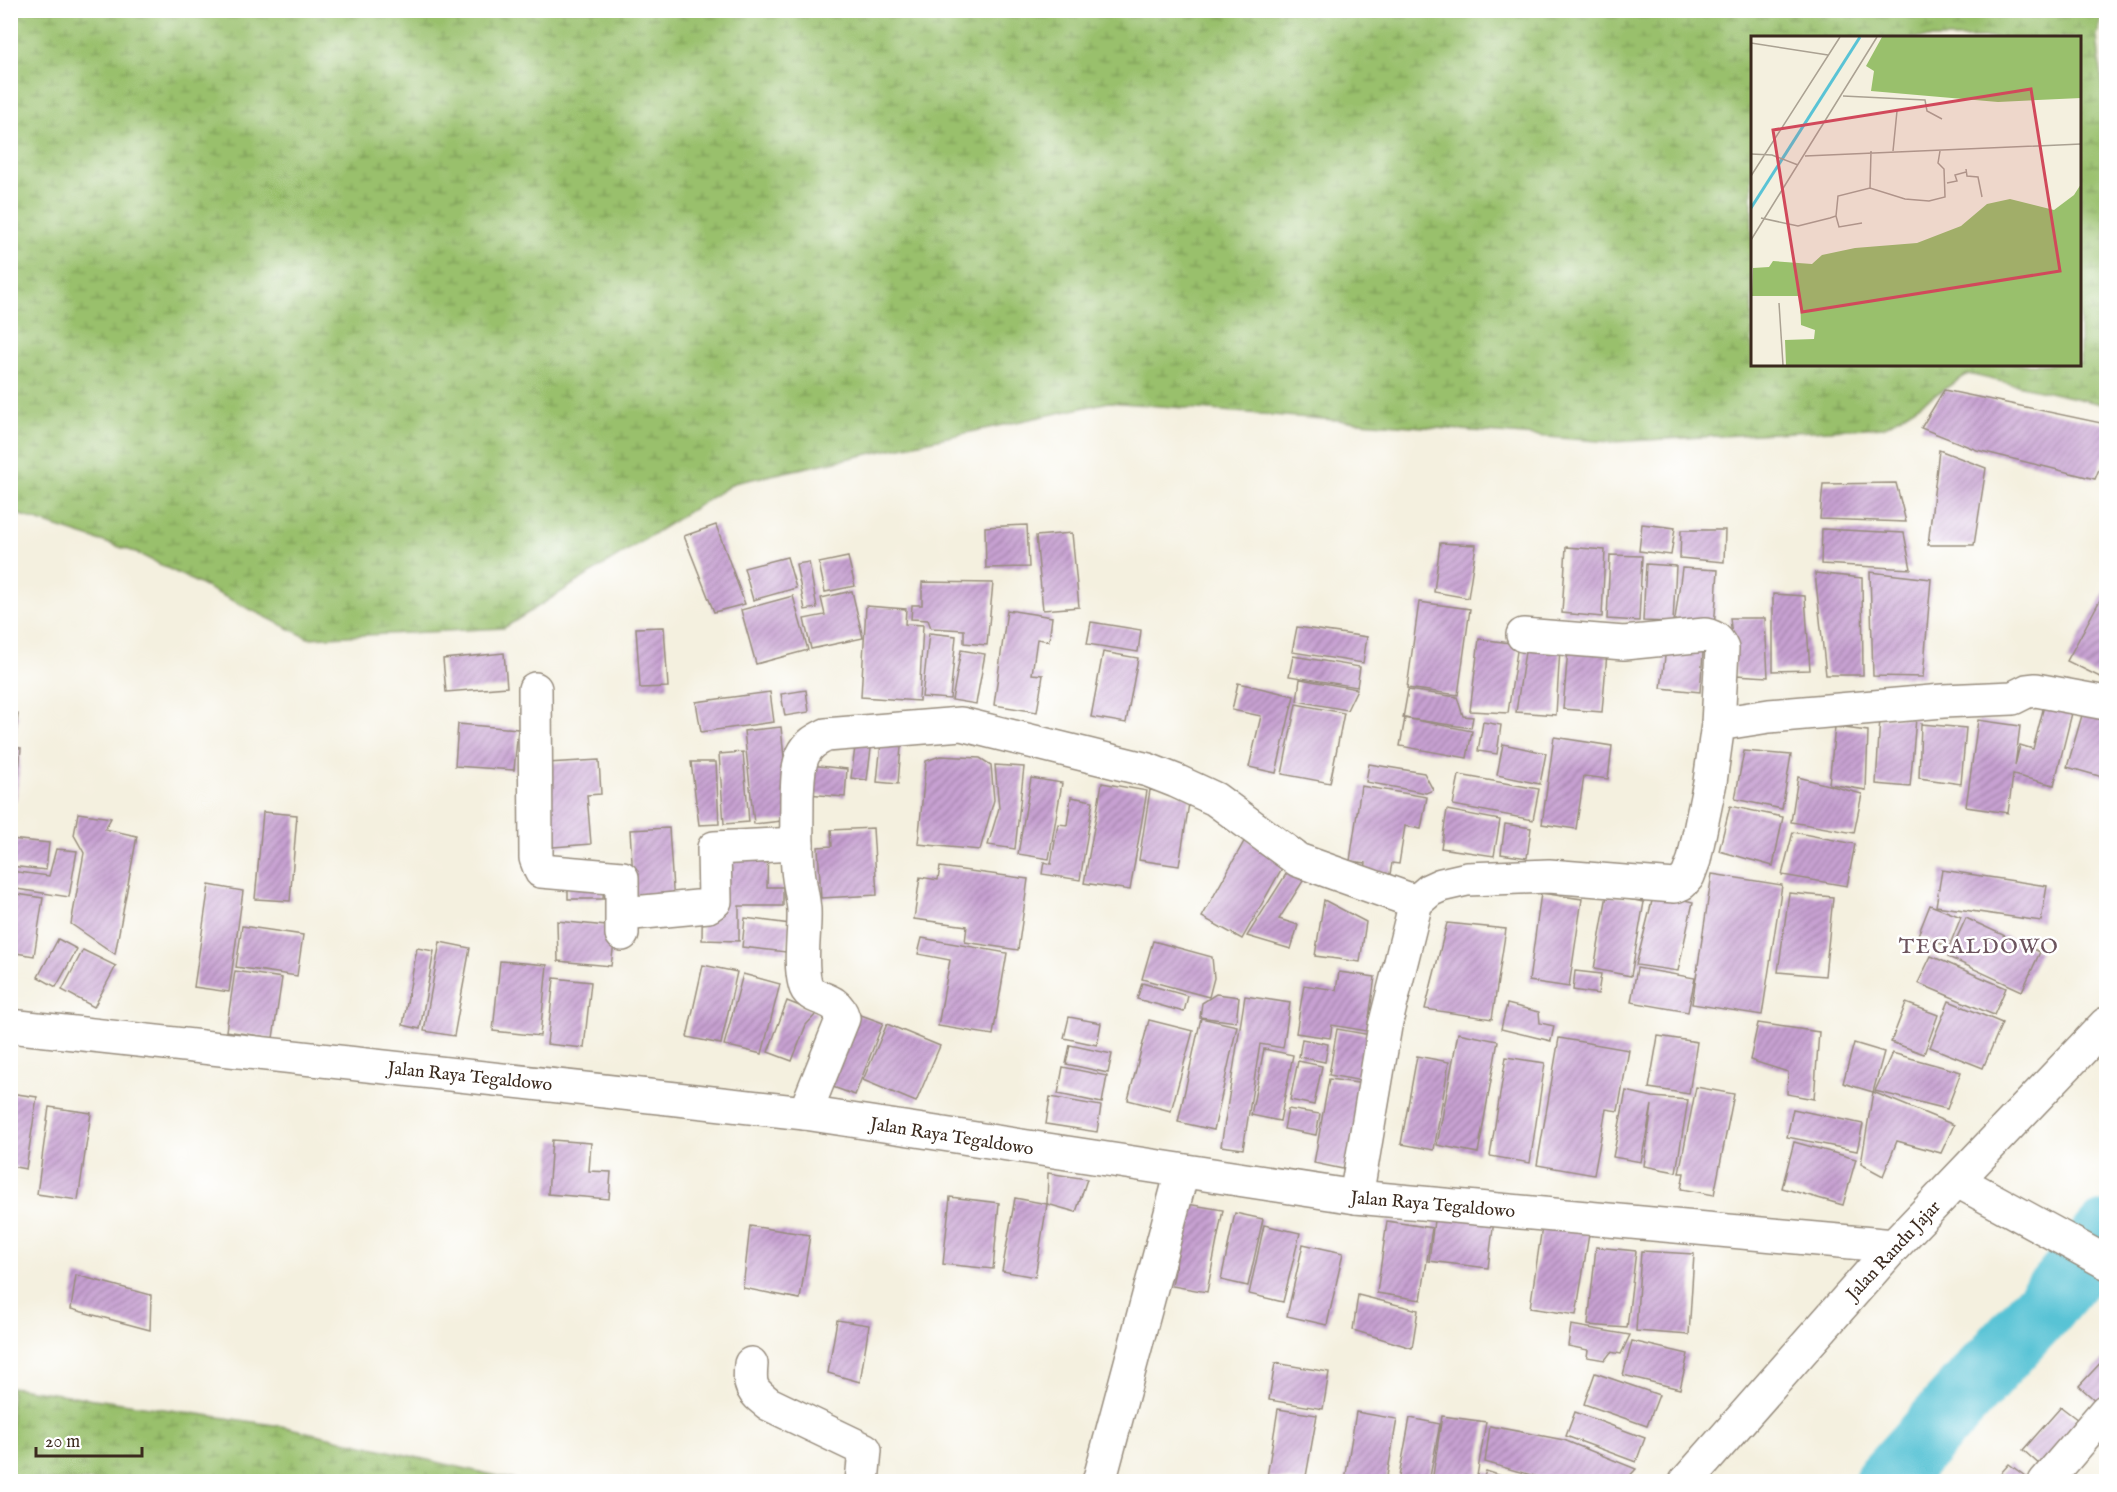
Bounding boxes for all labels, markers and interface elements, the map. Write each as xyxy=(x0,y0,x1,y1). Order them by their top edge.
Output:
inset map xyxy=(1751,36,2081,366)
district label: TEGALDOWO xyxy=(1899,934,2059,961)
street label: Jalan Raya Tegaldowo xyxy=(384,1057,553,1098)
street label: Jalan Raya Tegaldowo xyxy=(866,1113,1035,1162)
street label: Jalan Raya Tegaldowo xyxy=(1348,1187,1516,1224)
street label: Jalan Randu Jajar xyxy=(1841,1196,1946,1307)
scale bar xyxy=(36,1420,142,1458)
text: 20 m xyxy=(45,1431,80,1454)

